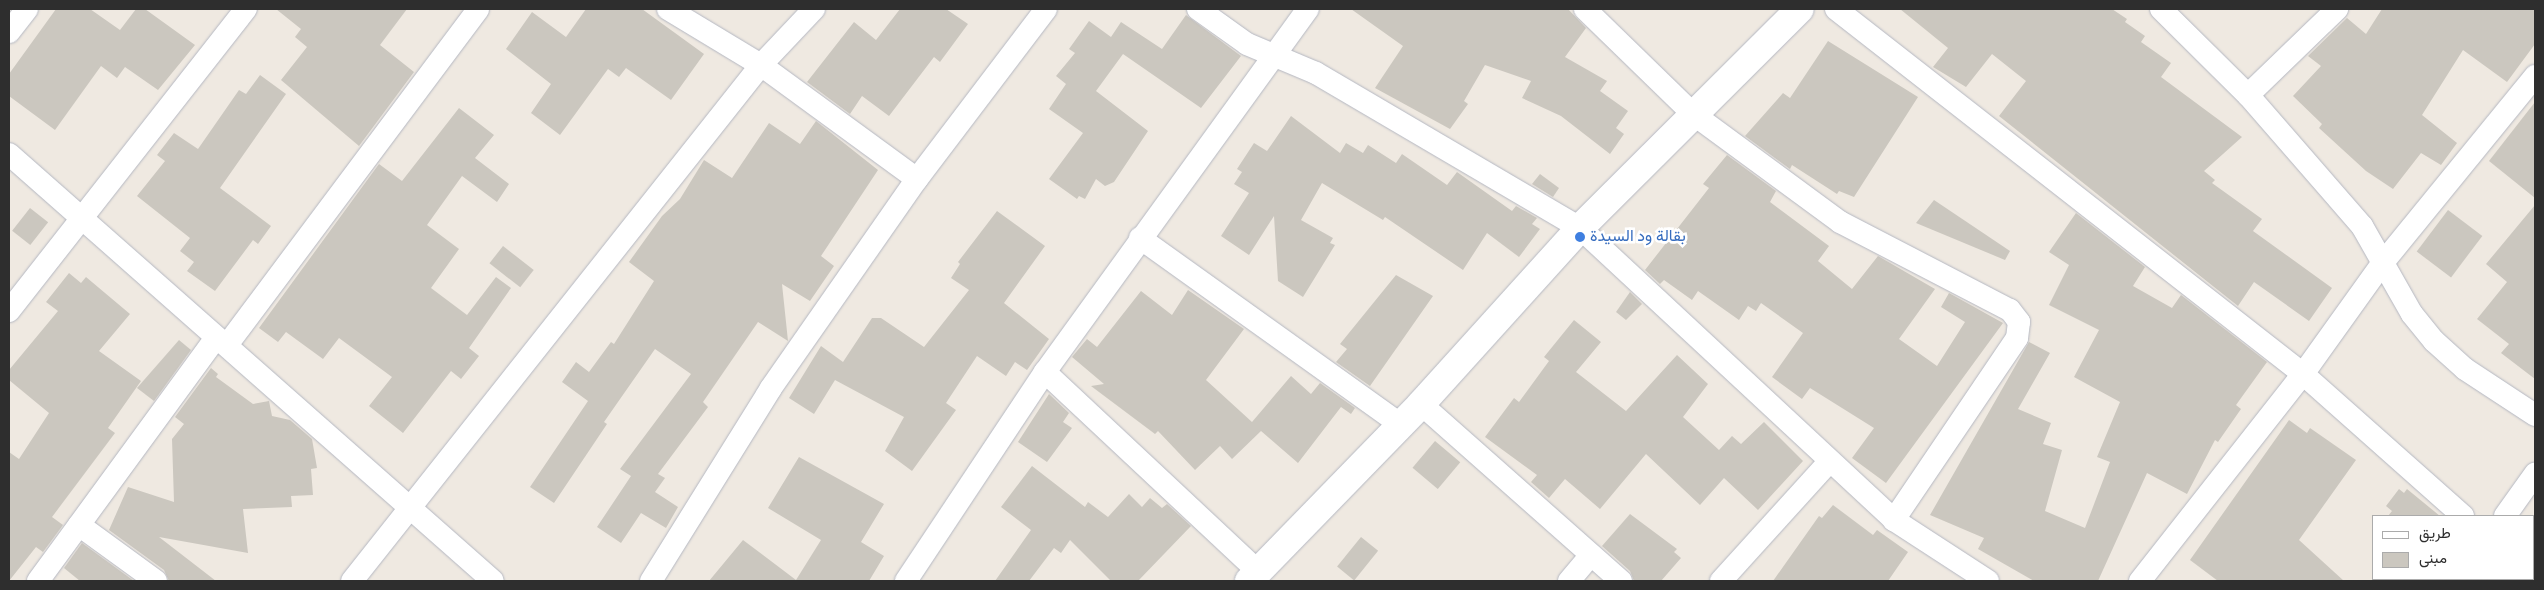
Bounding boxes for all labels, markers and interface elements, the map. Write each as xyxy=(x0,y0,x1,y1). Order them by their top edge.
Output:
place label: بقالة ود السيدة xyxy=(1590,227,1686,247)
marker: بقالة ود السيدة xyxy=(1574,231,1586,243)
legend xyxy=(2372,515,2534,580)
text: طريق xyxy=(2419,525,2451,544)
text: مبنى xyxy=(2419,550,2447,569)

